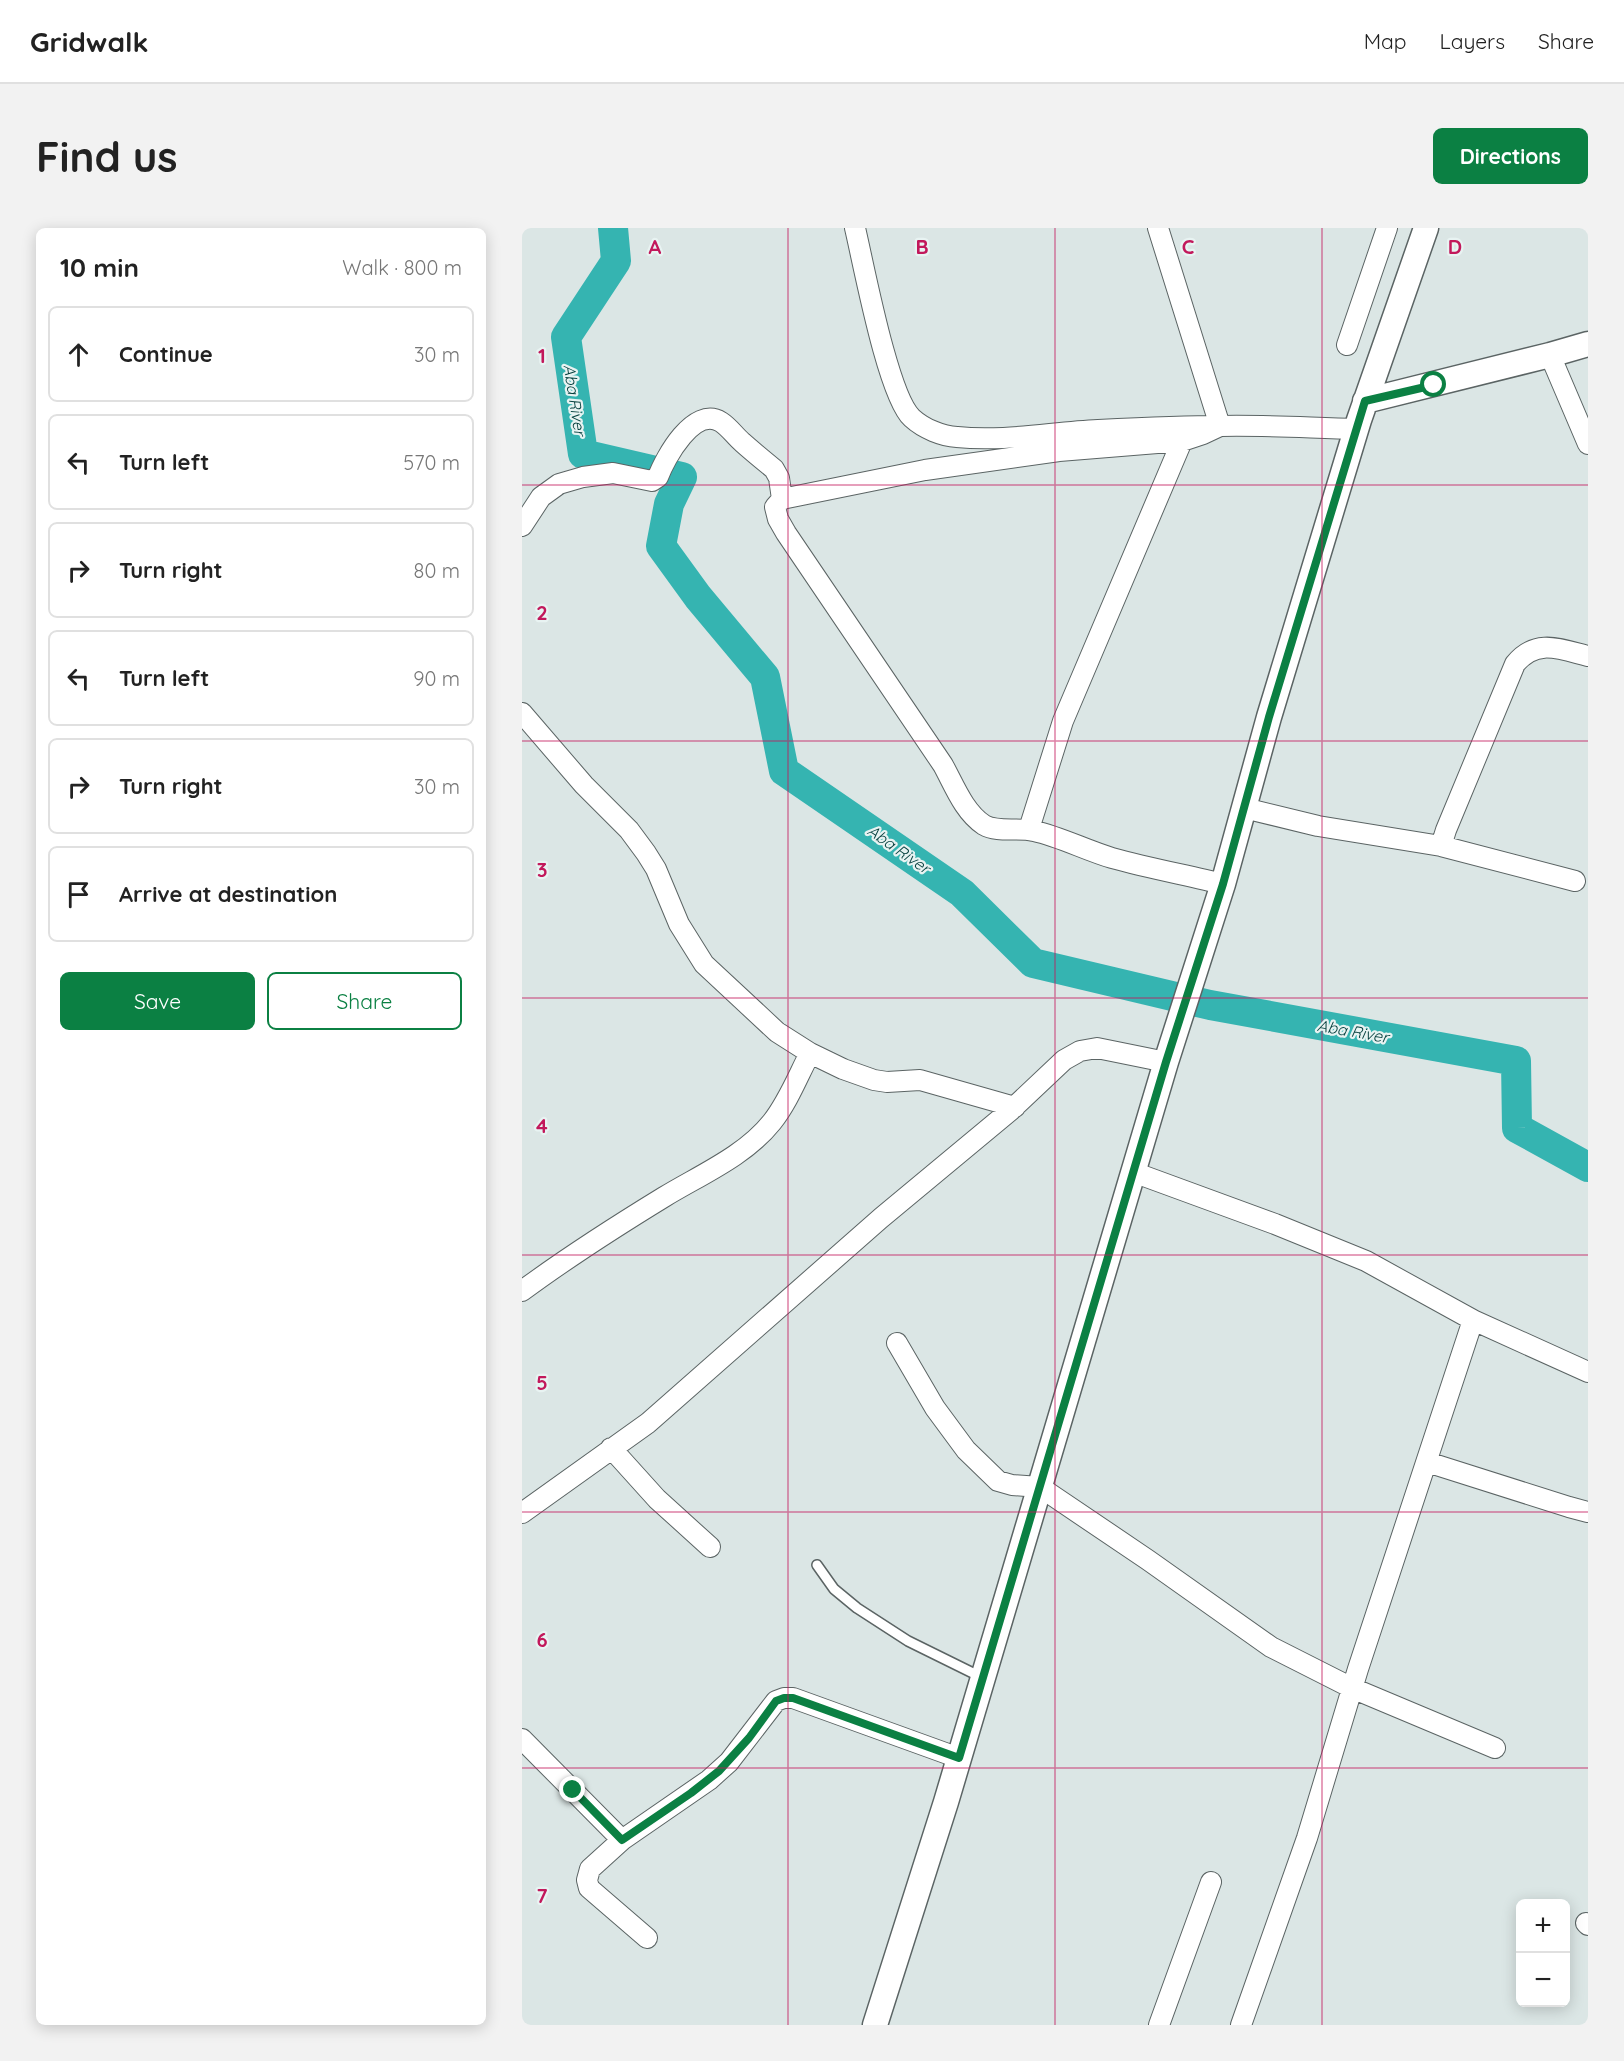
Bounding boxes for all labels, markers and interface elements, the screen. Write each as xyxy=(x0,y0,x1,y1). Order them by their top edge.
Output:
text: Gridwalk xyxy=(30,24,149,59)
text: Map xyxy=(1364,28,1407,54)
text: Layers xyxy=(1440,28,1505,54)
text: Share xyxy=(1538,28,1594,54)
button: Directions xyxy=(1433,128,1588,184)
text: Find us xyxy=(36,130,178,183)
text: A xyxy=(649,234,662,259)
text: B xyxy=(915,234,929,259)
text: C xyxy=(1182,234,1195,259)
text: D xyxy=(1448,234,1462,259)
text: 10 min xyxy=(60,251,139,284)
text: Walk · 800 m xyxy=(342,255,462,280)
icon: ahead xyxy=(62,338,95,371)
text: Continue xyxy=(119,340,213,368)
text: 30 m xyxy=(414,342,460,367)
text: 1 xyxy=(538,343,546,368)
water label: Aba River xyxy=(560,363,591,439)
route start xyxy=(1420,371,1446,397)
icon: left xyxy=(62,446,95,479)
text: Turn left xyxy=(119,448,209,476)
text: 570 m xyxy=(403,450,460,475)
icon: right xyxy=(62,554,95,587)
text: Turn right xyxy=(119,556,223,584)
text: 80 m xyxy=(414,558,460,583)
text: 2 xyxy=(536,600,548,625)
icon: left xyxy=(62,662,95,695)
text: Turn left xyxy=(119,664,209,692)
text: 90 m xyxy=(413,666,460,691)
icon: right xyxy=(62,770,95,803)
text: Turn right xyxy=(119,772,223,800)
text: 30 m xyxy=(414,774,460,799)
water label: Aba River xyxy=(864,820,936,879)
text: 3 xyxy=(537,857,547,882)
icon: arrive xyxy=(62,878,95,911)
text: Arrive at destination xyxy=(119,880,337,908)
button: Save xyxy=(60,972,255,1030)
button: Share xyxy=(267,972,462,1030)
water label: Aba River xyxy=(1316,1015,1392,1047)
text: 4 xyxy=(536,1113,548,1138)
text: 5 xyxy=(536,1370,548,1395)
text: 6 xyxy=(536,1627,548,1652)
route end xyxy=(559,1776,585,1802)
text: 7 xyxy=(537,1883,548,1908)
map controls xyxy=(1516,1899,1570,2007)
button: + xyxy=(1516,1899,1570,1953)
button: − xyxy=(1516,1953,1570,2007)

